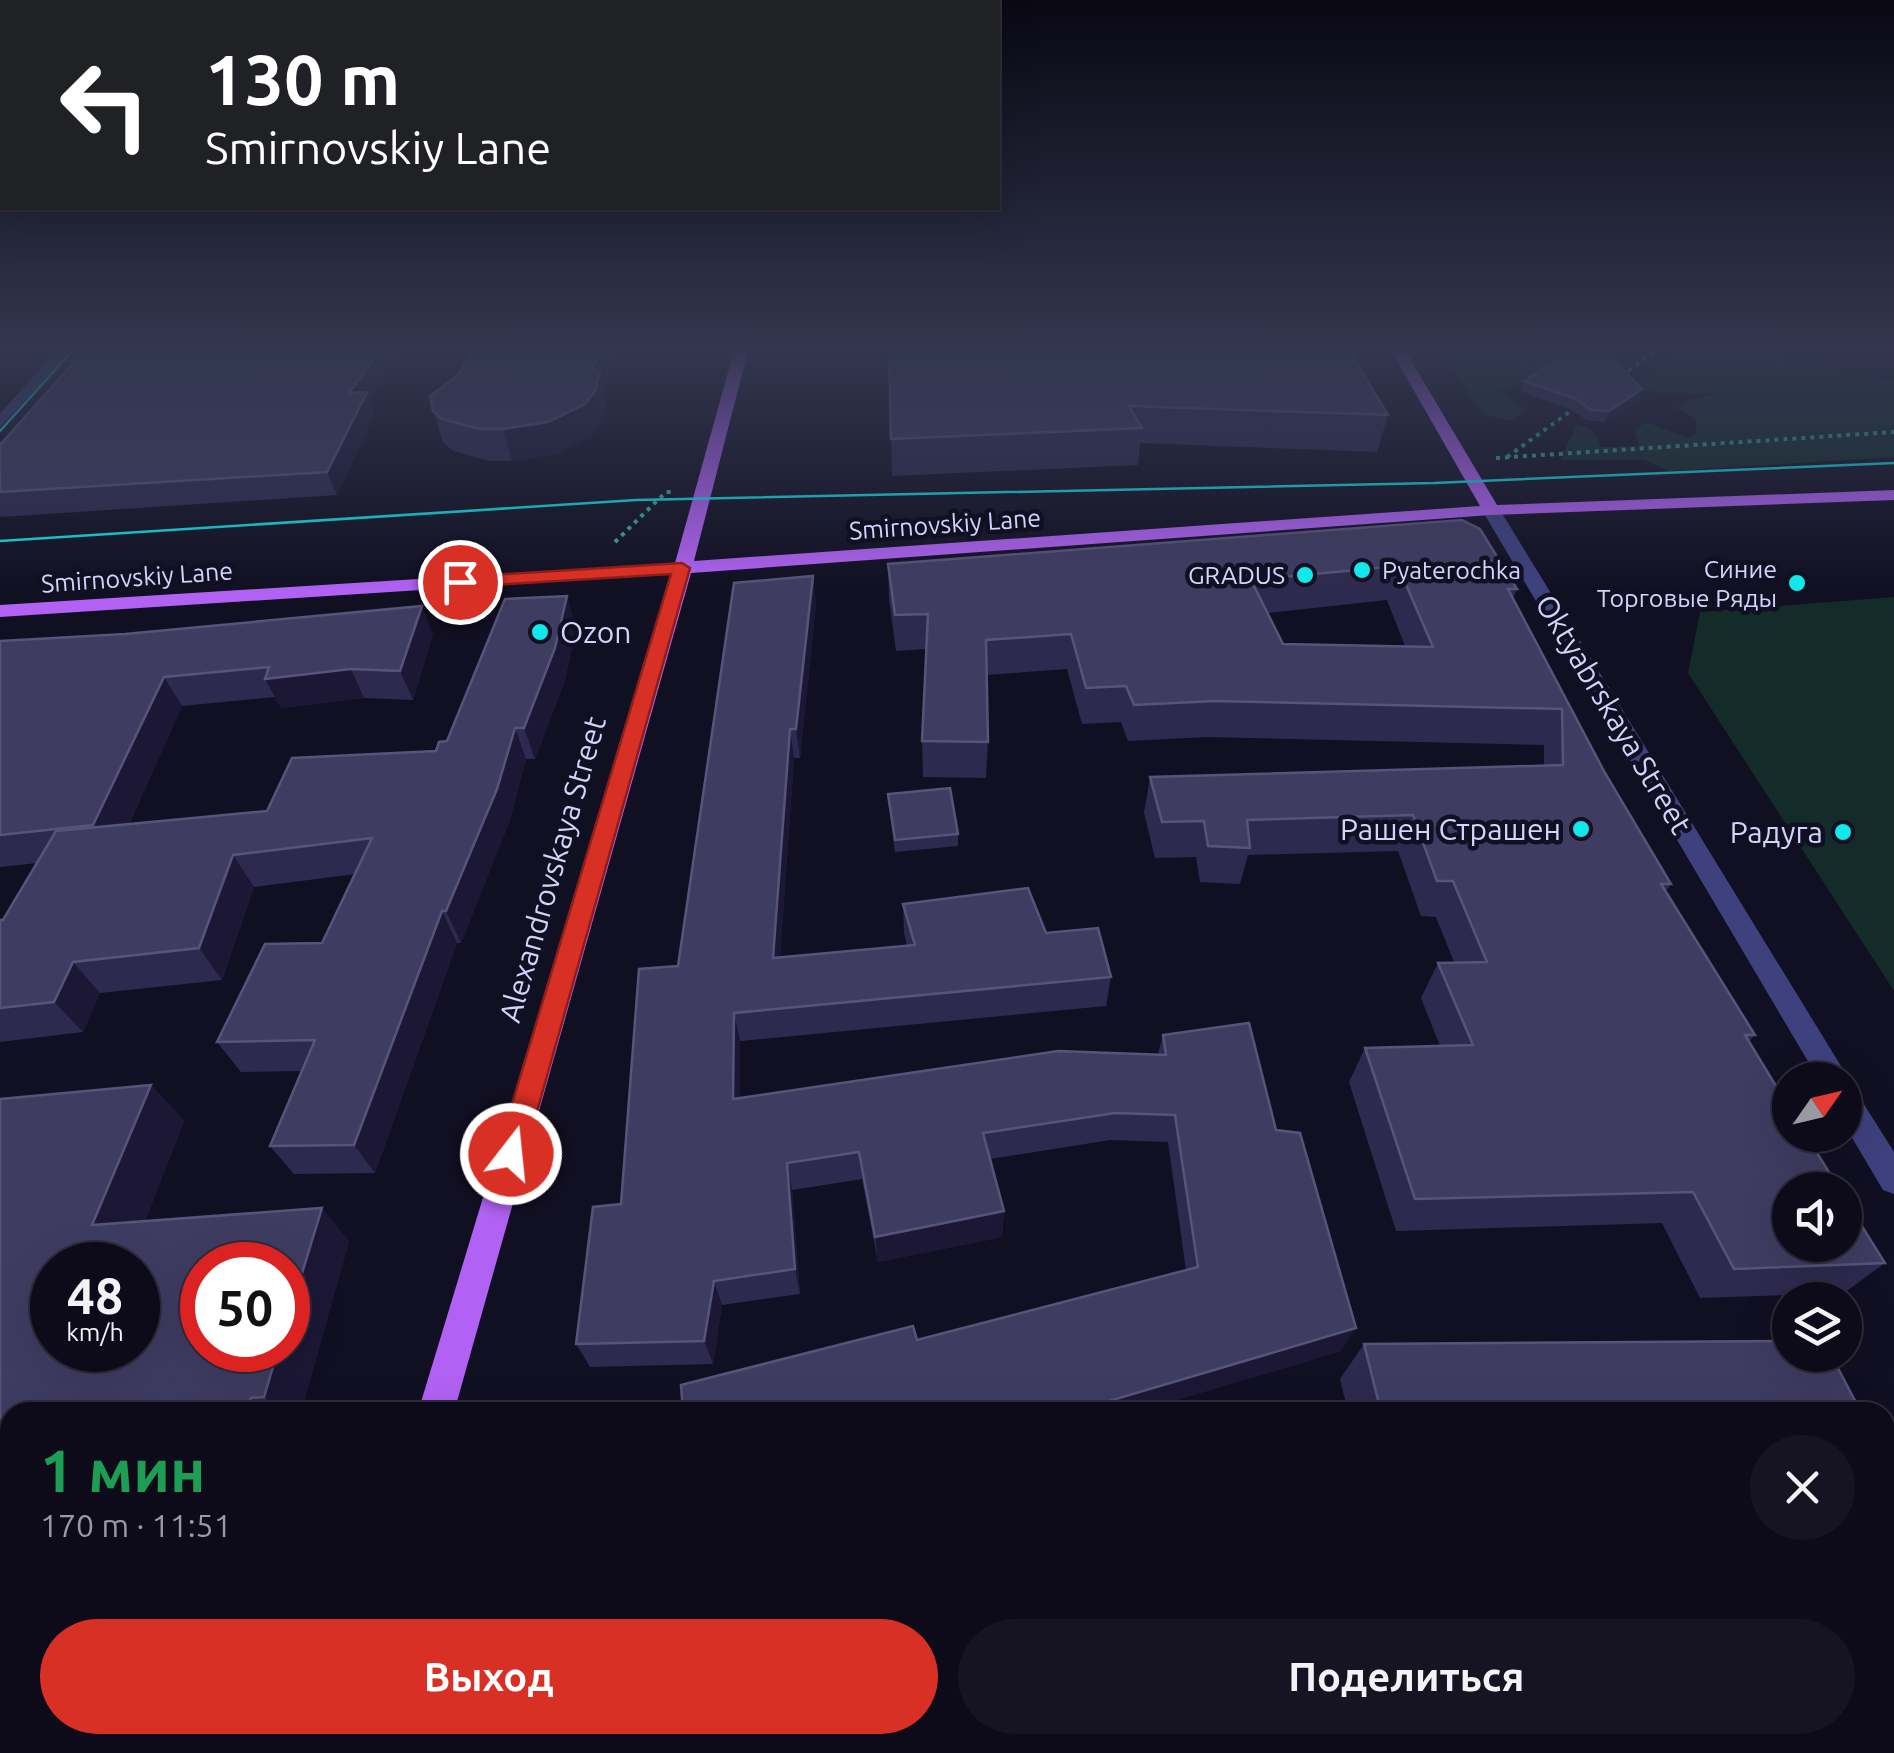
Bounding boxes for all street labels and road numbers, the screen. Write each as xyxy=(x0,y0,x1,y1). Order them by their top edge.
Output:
street label: Smirnovskiy Lane xyxy=(848,503,1042,545)
street label: Smirnovskiy Lane xyxy=(40,556,234,598)
street label: Oktyabrskaya Street xyxy=(1529,588,1699,840)
street label: Alexandrovskaya Street xyxy=(492,712,612,1026)

